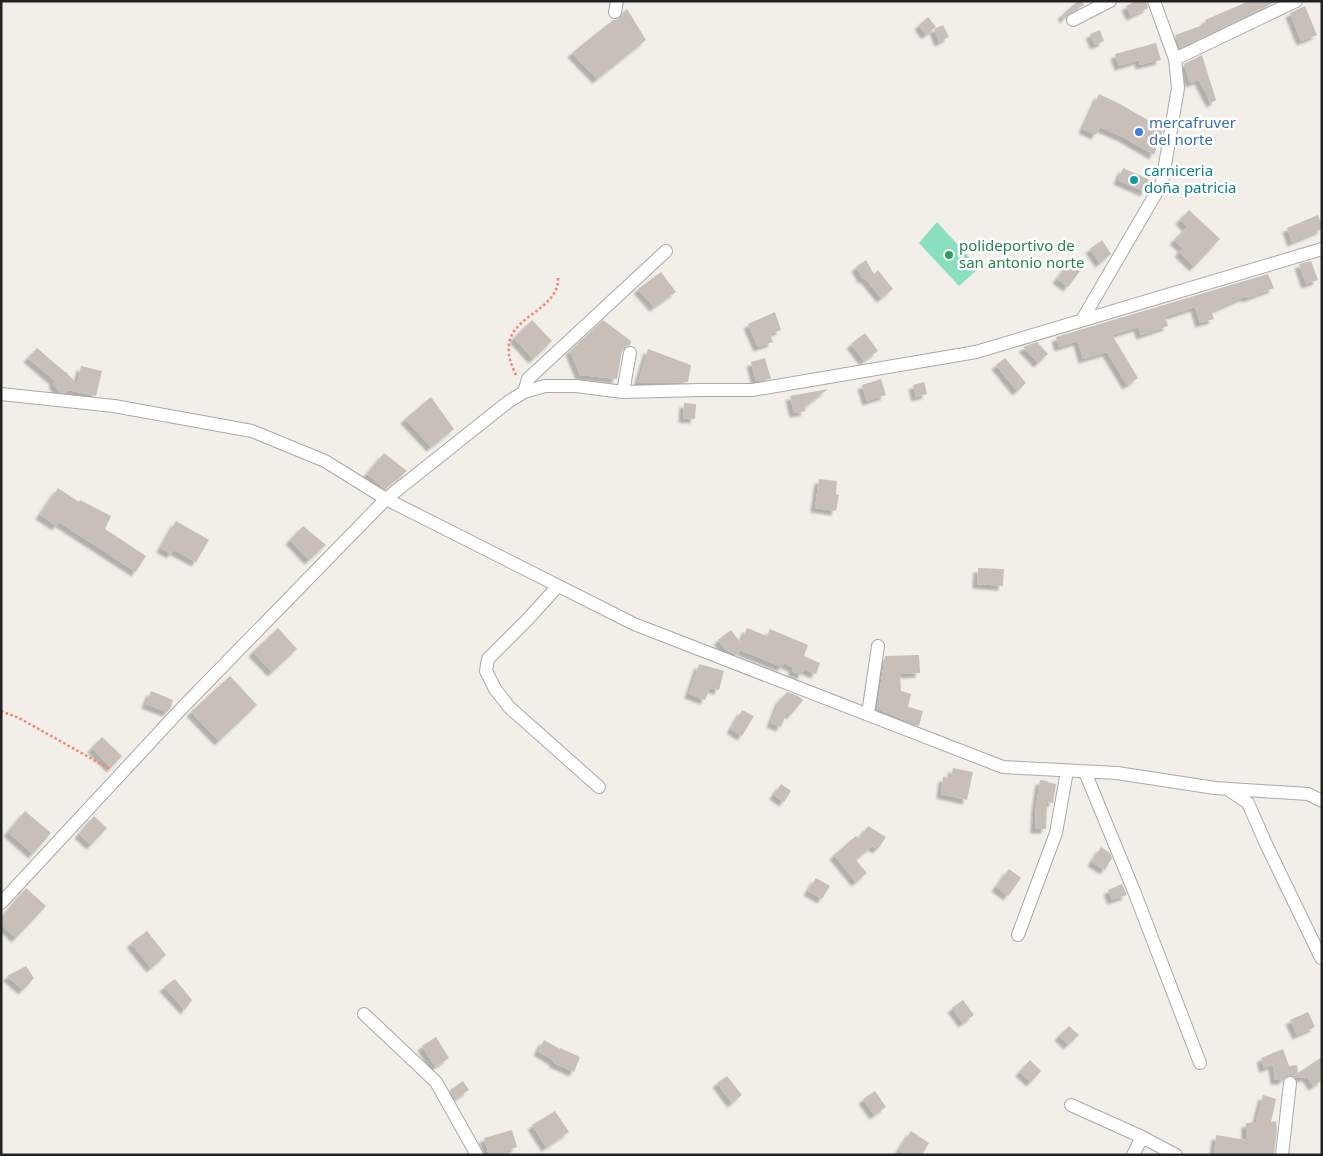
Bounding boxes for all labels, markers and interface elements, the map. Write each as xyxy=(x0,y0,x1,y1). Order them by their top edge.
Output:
place label: mercafruver del norte xyxy=(1149,112,1236,149)
marker: mercafruver del norte xyxy=(1133,126,1145,138)
place label: carniceria doña patricia xyxy=(1144,160,1237,197)
marker: carniceria doña patricia xyxy=(1128,174,1140,186)
place label: polideportivo de san antonio norte xyxy=(959,235,1084,272)
marker: polideportivo de san antonio norte xyxy=(943,249,955,261)

